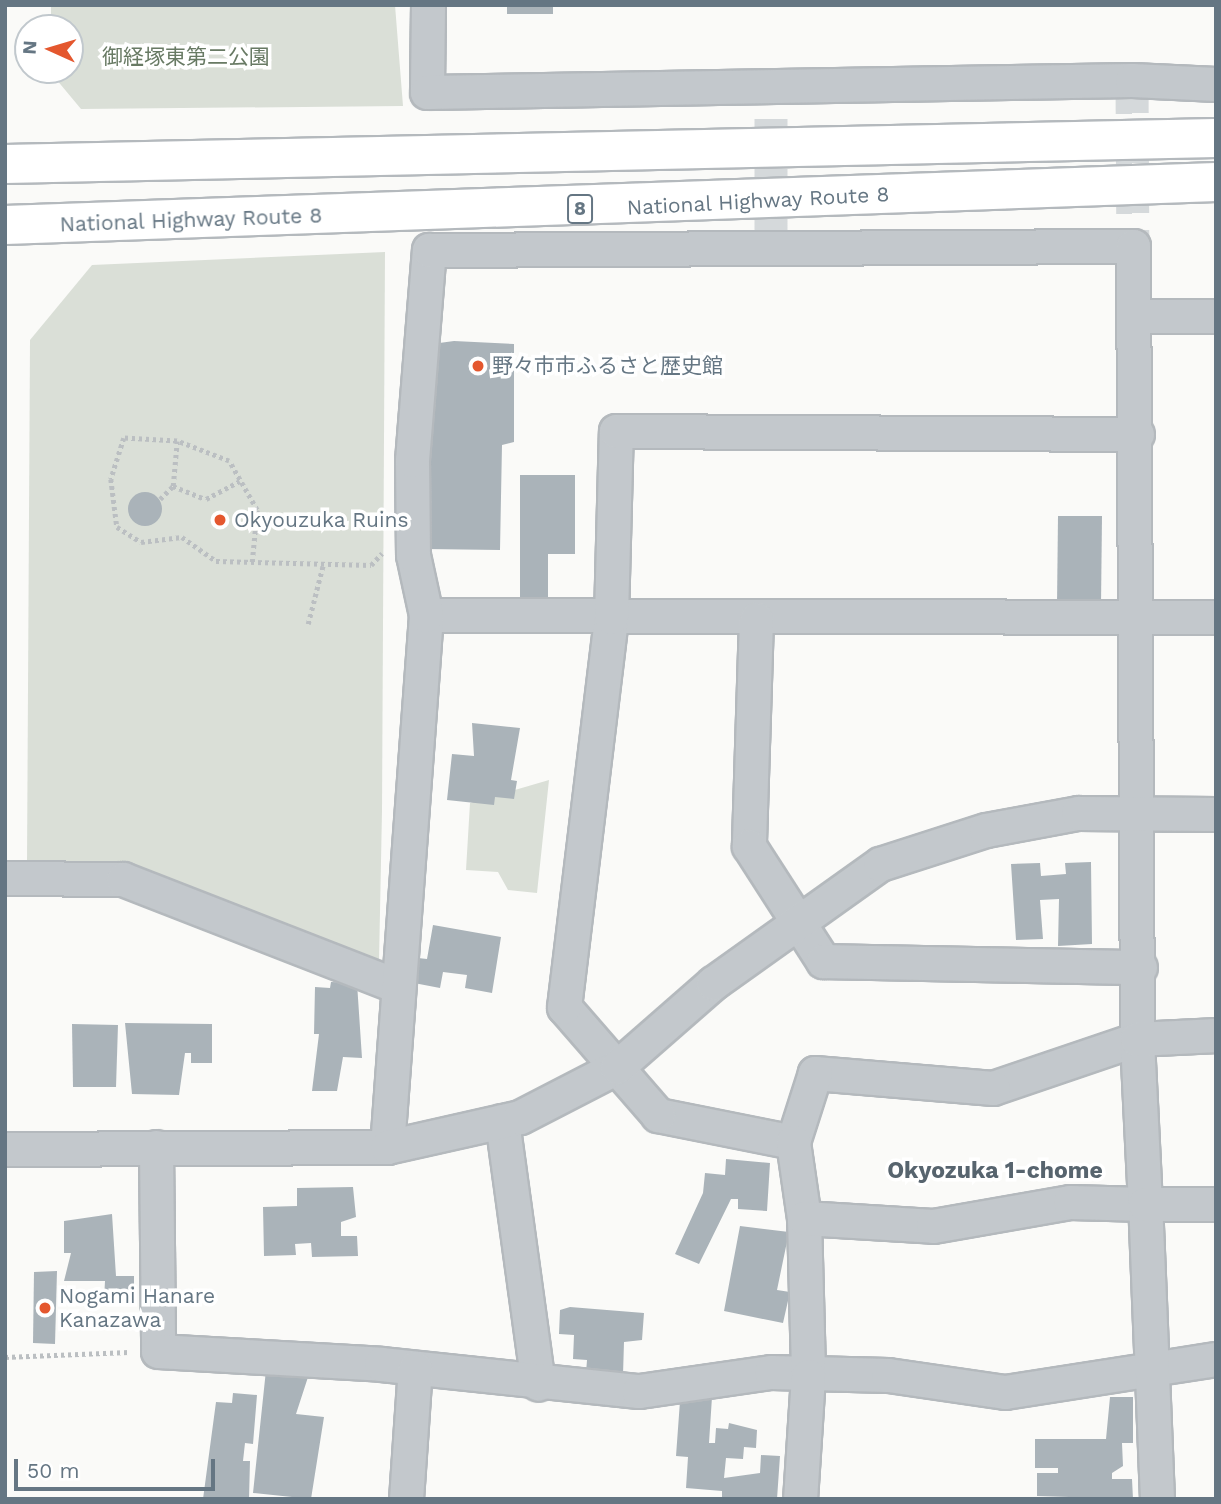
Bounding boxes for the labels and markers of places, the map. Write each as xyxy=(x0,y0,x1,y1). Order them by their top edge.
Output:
place label: 野々市市ふるさと歴史館 xyxy=(492,353,723,379)
marker: 野々市市ふるさと歴史館 xyxy=(470,358,486,374)
place label: Okyouzuka Ruins xyxy=(234,507,409,533)
marker: Okyouzuka Ruins xyxy=(212,512,228,528)
place label: Nogami Hanare Kanazawa xyxy=(59,1283,215,1333)
marker: Nogami Hanare Kanazawa xyxy=(37,1300,53,1316)

